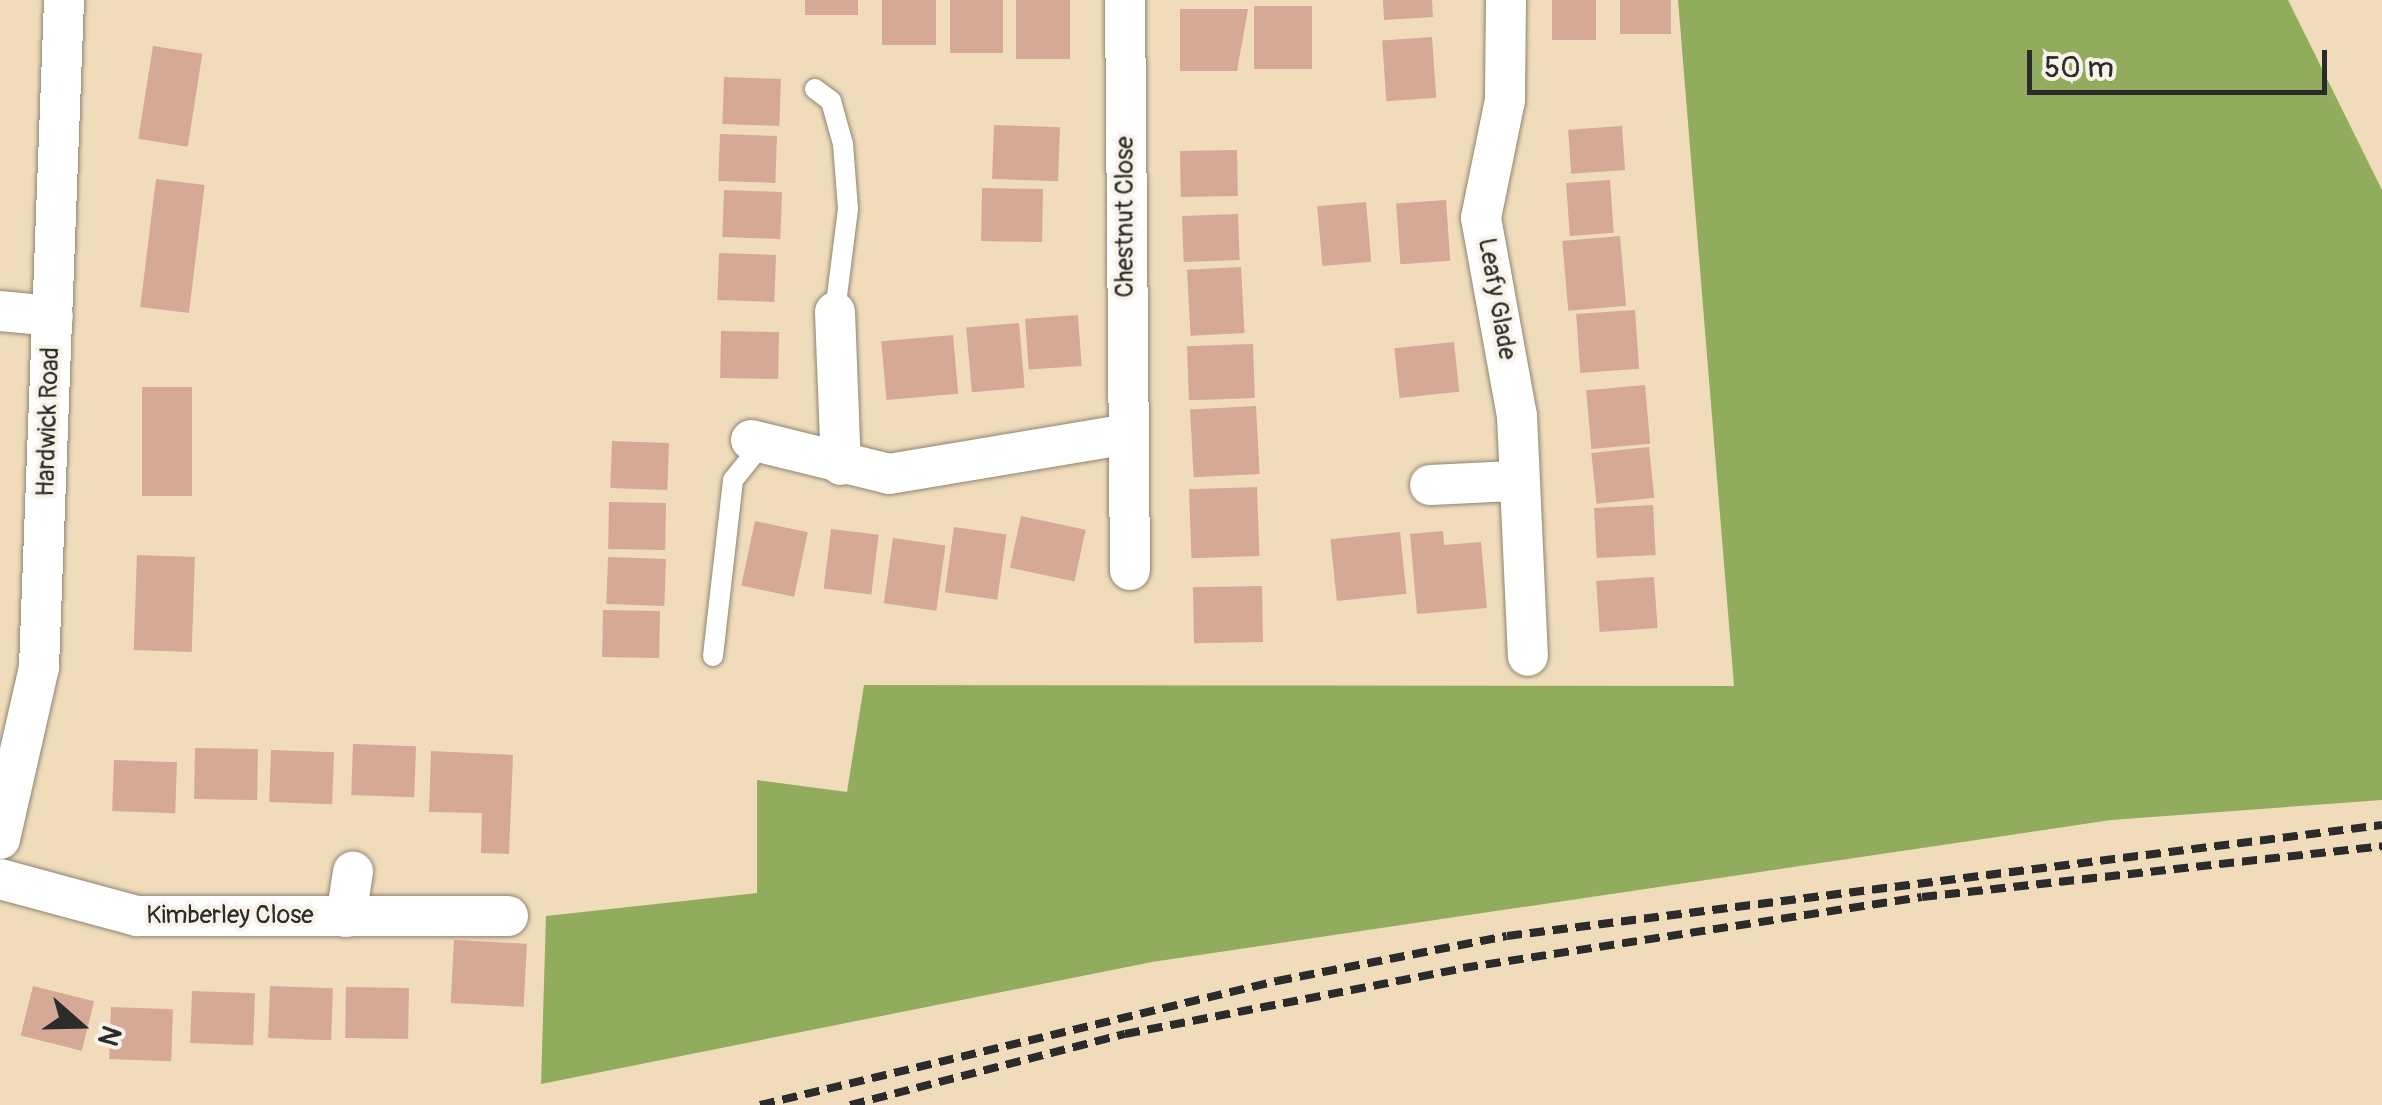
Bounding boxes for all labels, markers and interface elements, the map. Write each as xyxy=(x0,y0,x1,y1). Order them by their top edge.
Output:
scale bar xyxy=(2032,30,2332,92)
text: 50 m xyxy=(2044,49,2114,86)
street label: Chestnut Close xyxy=(1111,136,1141,298)
street label: Leafy Glade xyxy=(1471,236,1521,362)
street label: Hardwick Road xyxy=(31,347,67,497)
street label: Kimberley Close xyxy=(146,901,314,931)
north arrow xyxy=(30,975,130,1075)
text: N xyxy=(89,1021,128,1050)

